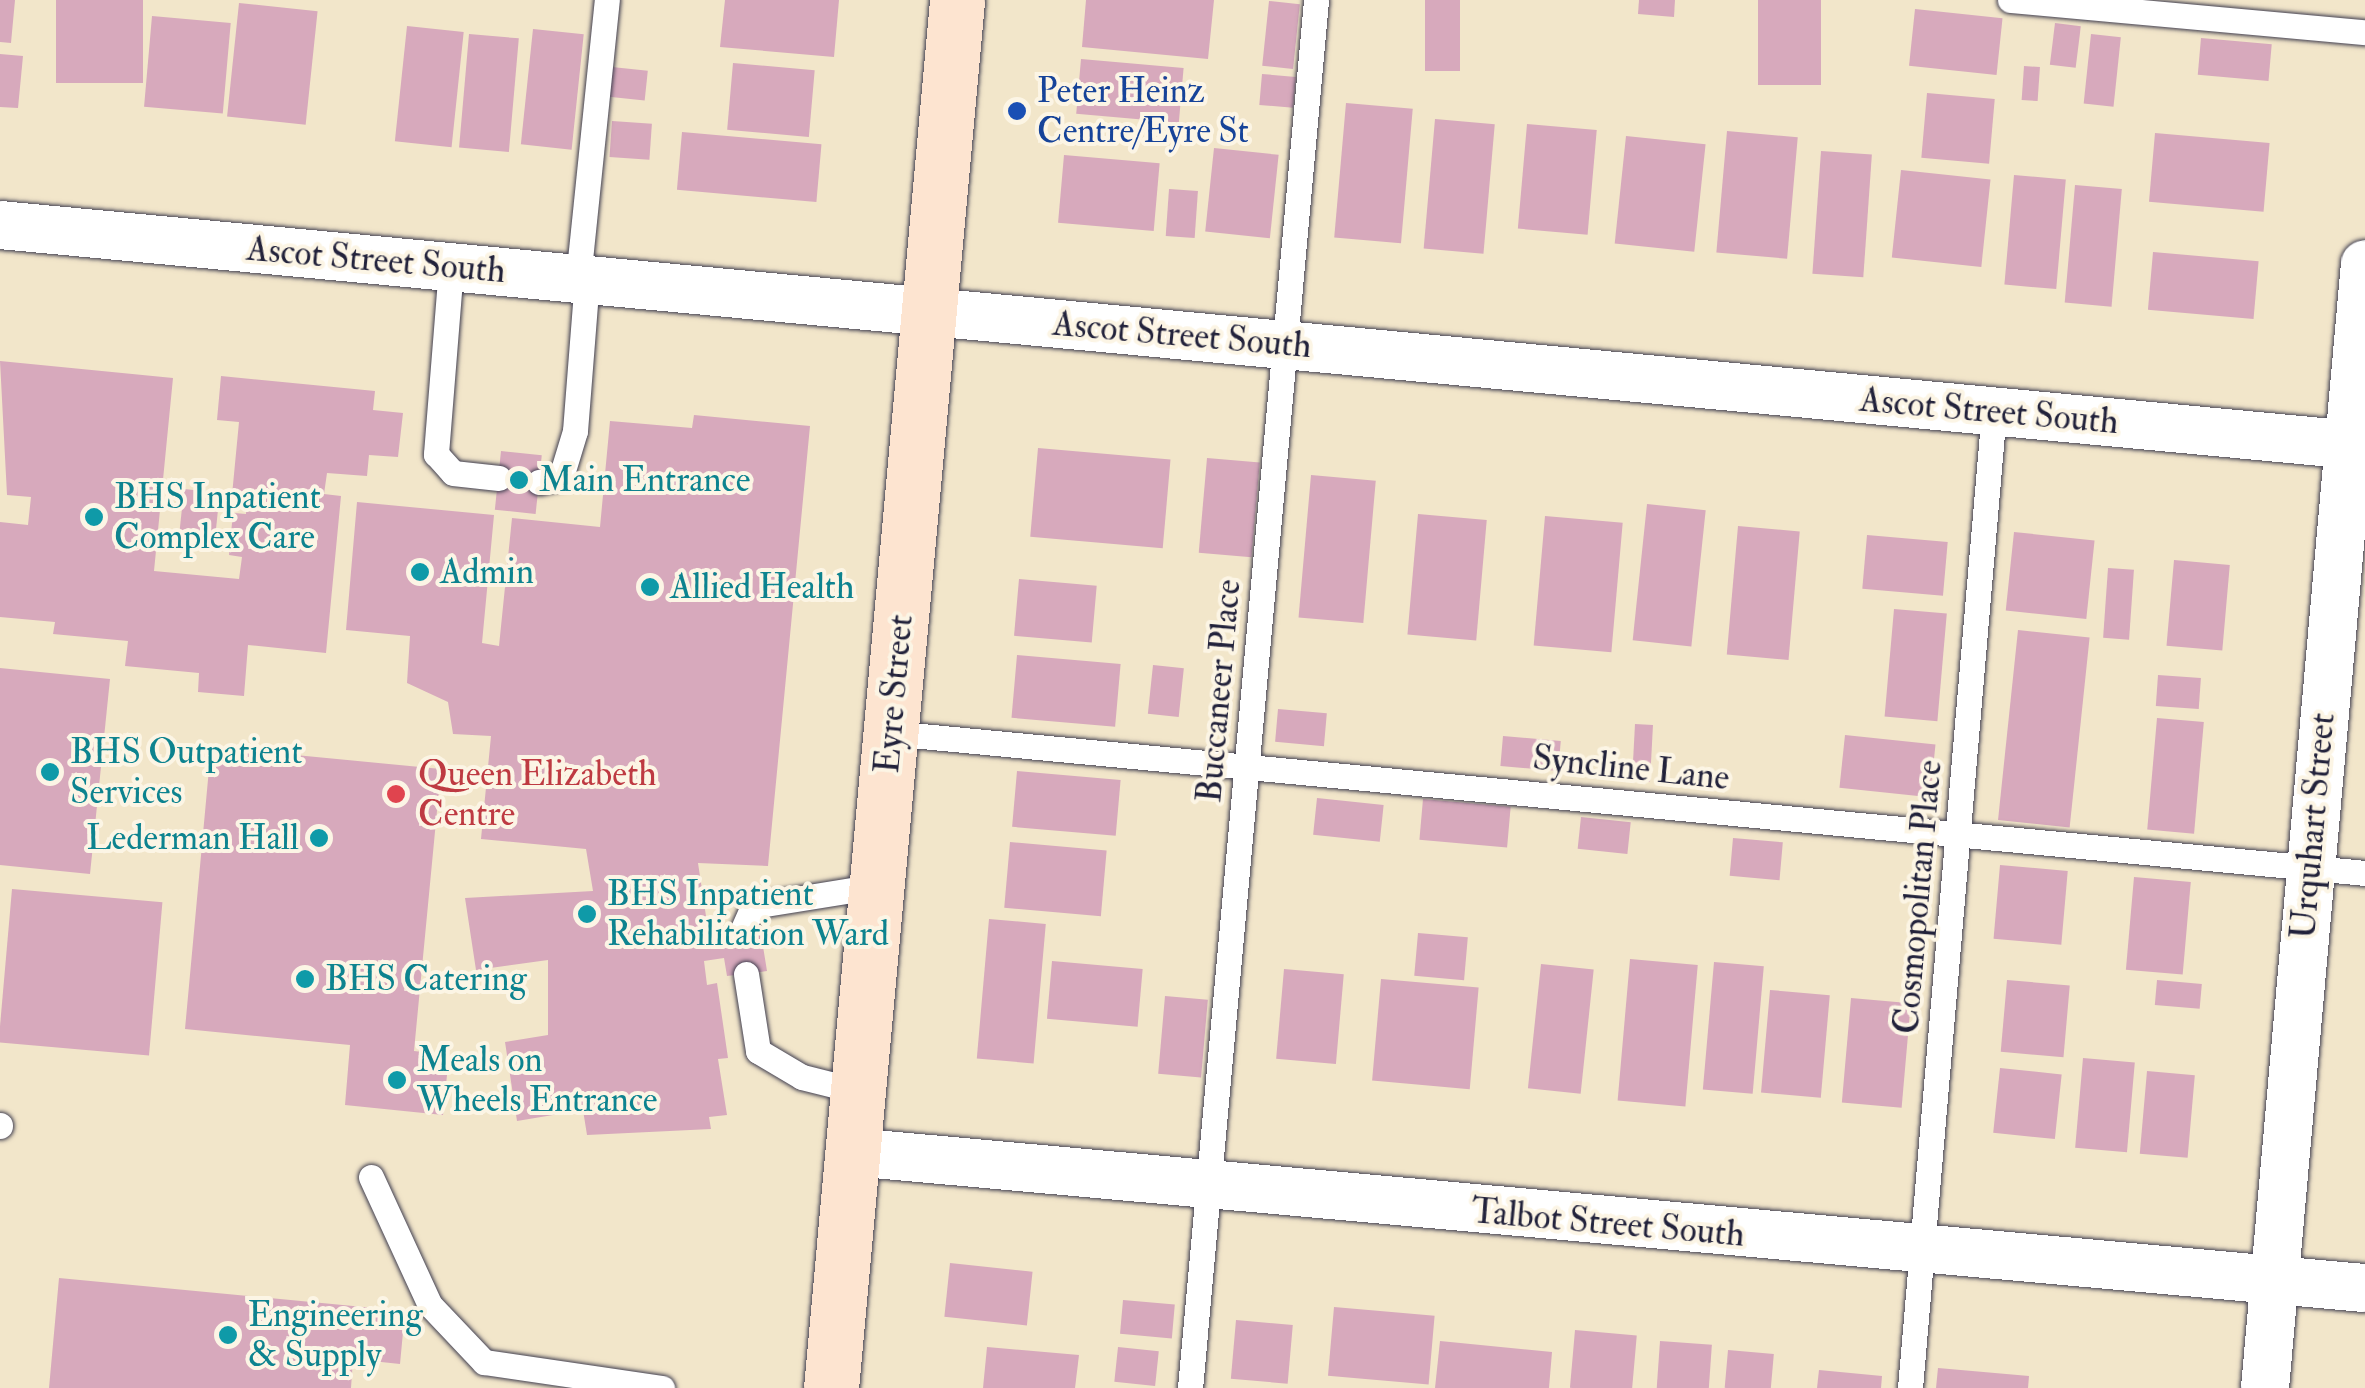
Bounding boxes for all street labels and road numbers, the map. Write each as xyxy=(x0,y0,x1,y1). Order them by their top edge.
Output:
street label: Ascot Street South xyxy=(245,228,507,292)
street label: Ascot Street South xyxy=(1051,303,1313,367)
street label: Ascot Street South xyxy=(1858,379,2120,443)
street label: Buccaneer Place xyxy=(1188,578,1250,804)
street label: Eyre Street xyxy=(866,613,922,775)
street label: Urquhart Street xyxy=(2282,711,2344,941)
street label: Syncline Lane xyxy=(1531,737,1731,799)
street label: Cosmopolitan Place xyxy=(1885,758,1951,1036)
street label: Talbot Street South xyxy=(1470,1190,1746,1256)

